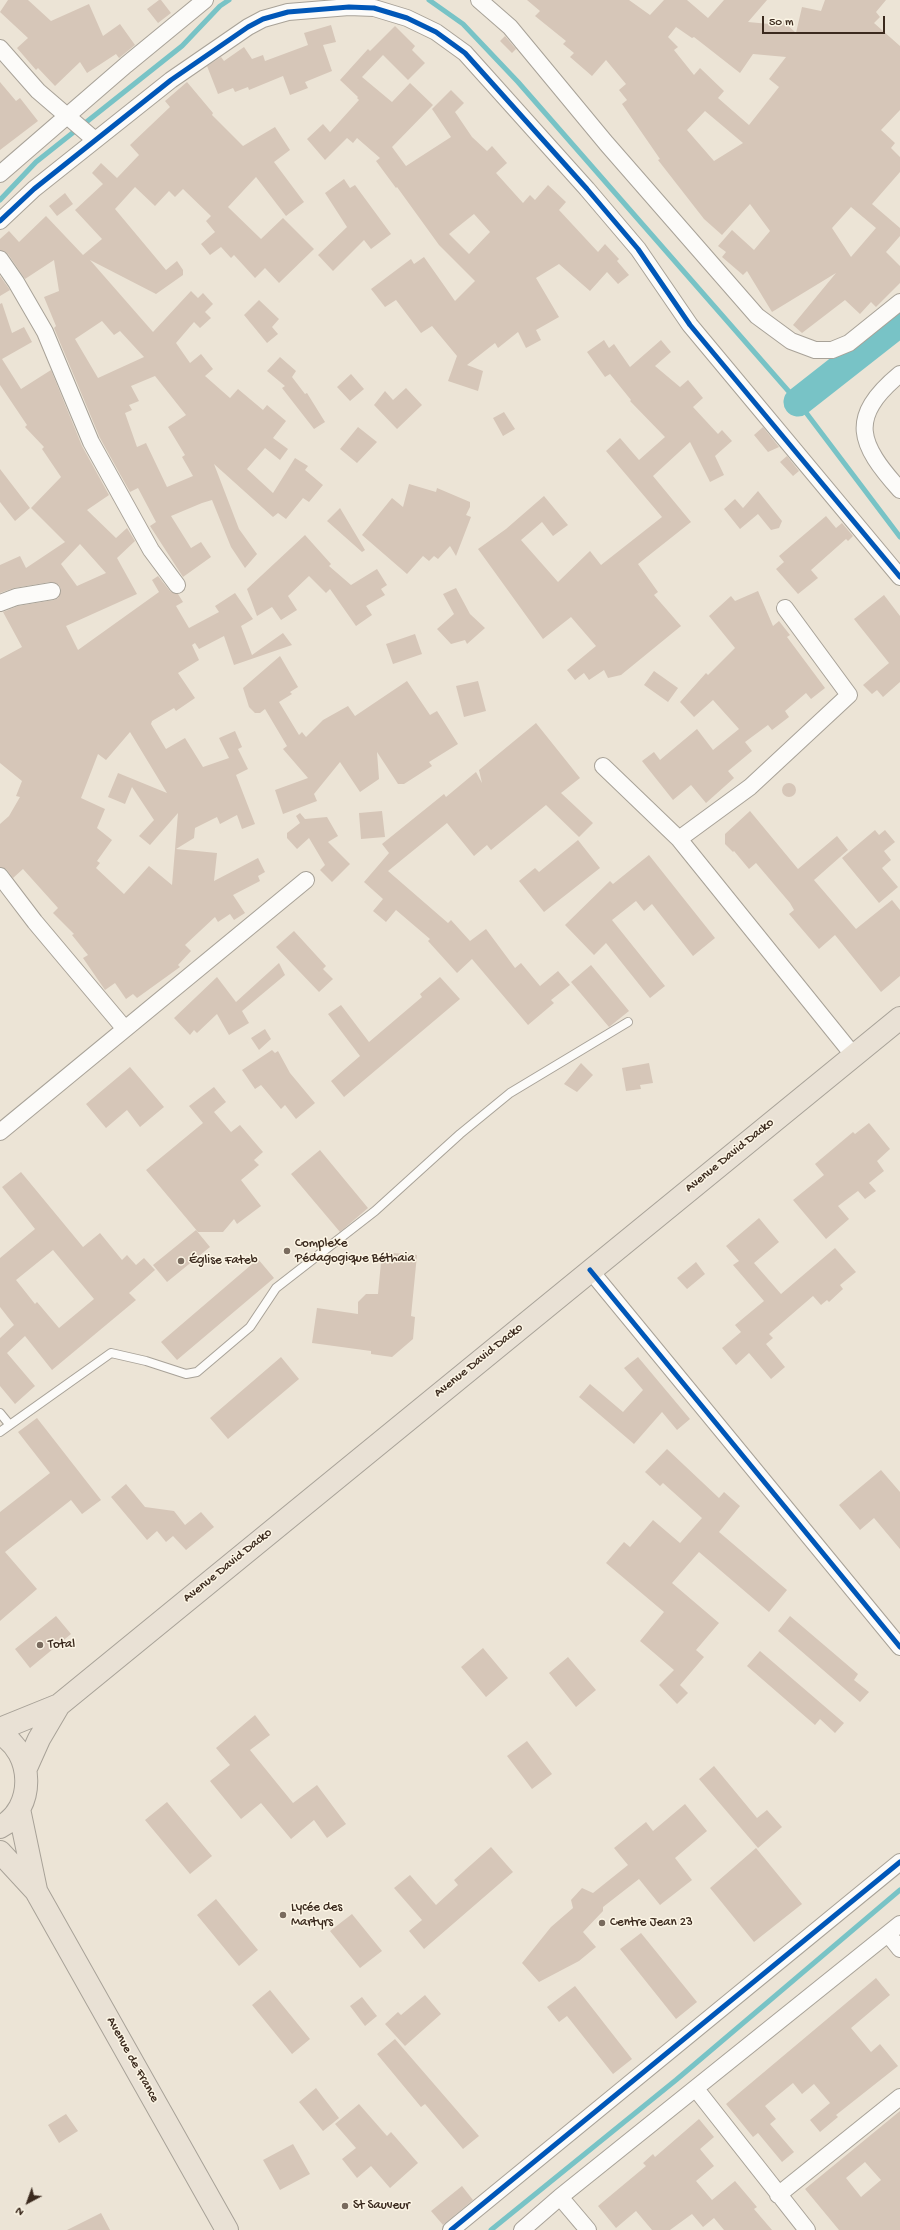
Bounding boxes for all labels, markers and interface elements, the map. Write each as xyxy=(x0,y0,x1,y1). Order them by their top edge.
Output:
scale bar xyxy=(764,8,887,34)
text: 50 m xyxy=(769,16,794,30)
street label: Avenue David Dacko xyxy=(682,1115,778,1197)
place label: Complexe Pédagogique Béthaia xyxy=(295,1236,415,1267)
marker: Complexe Pédagogique Béthaia xyxy=(282,1246,292,1256)
place label: Église Fateb xyxy=(189,1253,258,1269)
marker: Église Fateb xyxy=(176,1256,186,1266)
street label: Avenue David Dacko xyxy=(431,1320,527,1402)
street label: Avenue David Dacko xyxy=(180,1525,276,1607)
place label: Total xyxy=(48,1637,75,1653)
marker: Total xyxy=(35,1640,45,1650)
place label: Lycée des Martyrs xyxy=(291,1900,342,1931)
marker: Lycée des Martyrs xyxy=(278,1910,288,1920)
place label: Centre Jean 23 xyxy=(610,1915,693,1931)
marker: Centre Jean 23 xyxy=(597,1918,607,1928)
street label: Avenue de France xyxy=(102,2015,162,2105)
north arrow xyxy=(8,2182,48,2222)
place label: St Sauveur xyxy=(353,2198,410,2214)
marker: St Sauveur xyxy=(340,2201,350,2211)
text: N xyxy=(13,2204,27,2218)

